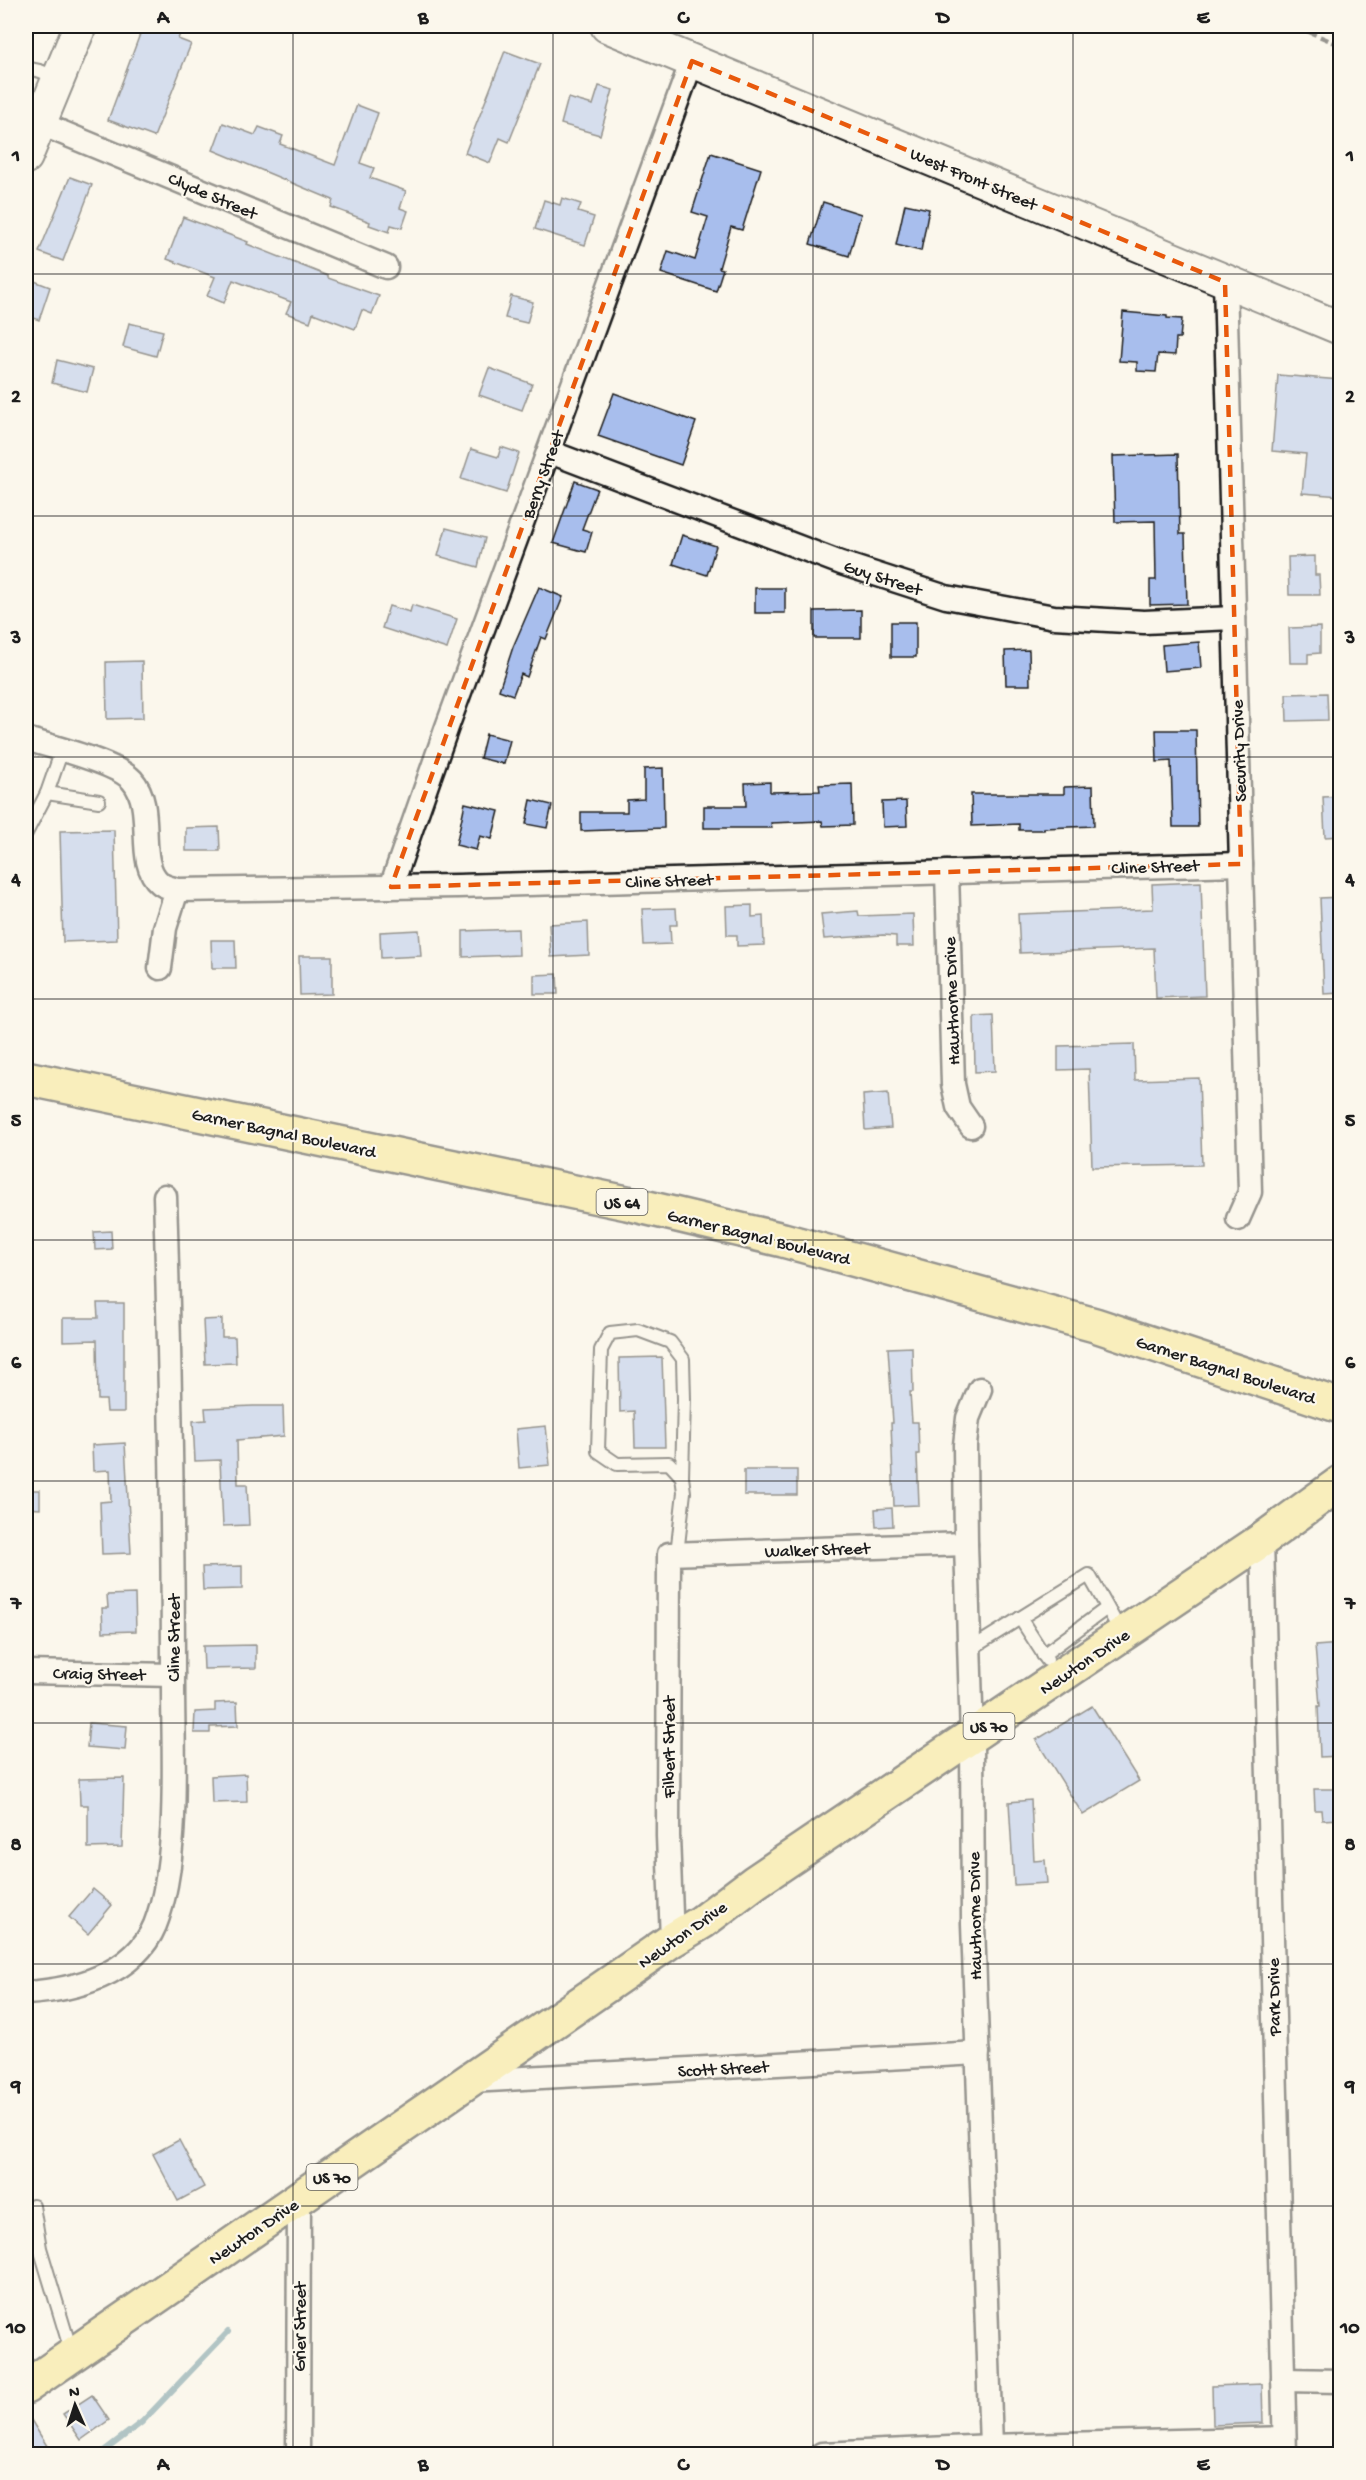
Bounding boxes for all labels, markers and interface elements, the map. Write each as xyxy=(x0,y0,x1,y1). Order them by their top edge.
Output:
text: A xyxy=(156,8,171,31)
text: B xyxy=(417,8,429,31)
text: C xyxy=(677,8,691,31)
text: D xyxy=(934,8,950,31)
text: E xyxy=(1197,8,1211,31)
street label: West Front Street xyxy=(906,144,1041,217)
text: 1 xyxy=(11,146,20,169)
text: 1 xyxy=(1345,146,1354,169)
street label: Clyde Street xyxy=(164,169,261,226)
text: 2 xyxy=(11,387,21,410)
text: 2 xyxy=(1345,387,1355,410)
street label: Berry Street xyxy=(518,426,571,523)
street label: Guy Street xyxy=(841,557,926,602)
text: 3 xyxy=(10,628,21,651)
text: 3 xyxy=(1344,628,1355,651)
street label: Security Drive xyxy=(1228,699,1253,802)
street label: Cline Street xyxy=(1111,856,1201,881)
text: 4 xyxy=(10,870,21,893)
street label: Cline Street xyxy=(625,870,715,895)
text: 4 xyxy=(1344,870,1355,893)
street label: Hawthorne Drive xyxy=(941,936,966,1065)
street label: Garner Bagnal Boulevard xyxy=(190,1105,379,1165)
text: 5 xyxy=(11,1111,22,1134)
text: 5 xyxy=(1345,1111,1356,1134)
road number: US 64 xyxy=(596,1189,648,1215)
street label: Garner Bagnal Boulevard xyxy=(665,1206,853,1272)
street label: Garner Bagnal Boulevard xyxy=(1133,1332,1319,1411)
text: 6 xyxy=(11,1353,22,1376)
text: 6 xyxy=(1345,1353,1356,1376)
street label: Walker Street xyxy=(764,1539,872,1564)
street label: Cline Street xyxy=(165,1592,186,1682)
text: 7 xyxy=(10,1594,23,1617)
text: 7 xyxy=(1344,1594,1357,1617)
street label: Newton Drive xyxy=(1037,1625,1135,1701)
street label: Craig Street xyxy=(53,1664,147,1687)
street label: Filbert Street xyxy=(660,1694,681,1799)
road number: US 70 xyxy=(964,1713,1014,1739)
text: 8 xyxy=(11,1835,22,1858)
text: 8 xyxy=(1345,1835,1356,1858)
street label: Hawthorne Drive xyxy=(965,1851,988,1980)
street label: Newton Drive xyxy=(635,1897,733,1974)
street label: Park Drive xyxy=(1264,1957,1287,2037)
street label: Scott Street xyxy=(677,2058,771,2083)
text: 9 xyxy=(10,2077,21,2100)
text: 9 xyxy=(1344,2077,1355,2100)
road number: US 70 xyxy=(306,2164,358,2190)
street label: Newton Drive xyxy=(206,2195,304,2271)
street label: Grier Street xyxy=(291,2281,312,2372)
text: 10 xyxy=(5,2318,26,2341)
text: 10 xyxy=(1339,2318,1360,2341)
north arrow xyxy=(45,2375,105,2435)
text: N xyxy=(69,2384,81,2403)
text: A xyxy=(156,2455,171,2478)
text: B xyxy=(417,2455,429,2478)
text: C xyxy=(677,2455,691,2478)
text: D xyxy=(934,2455,950,2478)
text: E xyxy=(1197,2455,1211,2478)

